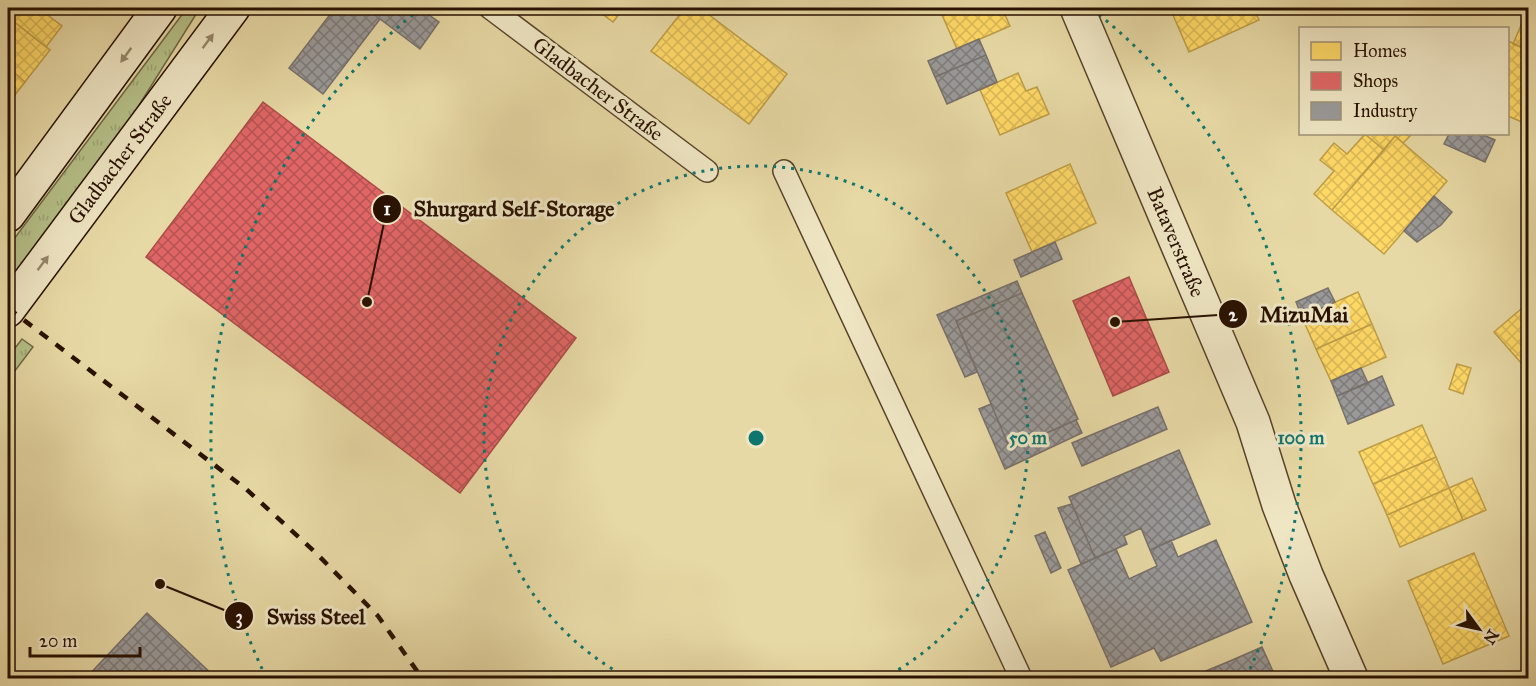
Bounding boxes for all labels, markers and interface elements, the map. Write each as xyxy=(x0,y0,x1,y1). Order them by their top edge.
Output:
legend xyxy=(1299,27,1509,135)
street label: Gladbacher Straße xyxy=(527,31,669,147)
one-way arrow xyxy=(202,33,214,49)
text: Homes xyxy=(1353,40,1407,62)
one-way arrow xyxy=(120,47,132,62)
text: Shops xyxy=(1353,70,1398,92)
street label: Gladbacher Straße xyxy=(62,88,178,230)
text: Industry xyxy=(1353,100,1418,122)
street label: Bataverstraße xyxy=(1141,183,1211,301)
callout: Shurgard Self-Storage xyxy=(372,189,627,229)
text: Shurgard Self-Storage xyxy=(413,195,615,222)
text: 1 xyxy=(383,198,391,220)
one-way arrow xyxy=(36,256,48,271)
callout: MizuMai xyxy=(1218,294,1361,334)
text: MizuMai xyxy=(1260,301,1349,328)
text: 2 xyxy=(1229,304,1239,326)
text: 50 m xyxy=(1009,427,1048,449)
text: 100 m xyxy=(1278,427,1325,449)
centre of rings xyxy=(746,428,766,448)
callout: Swiss Steel xyxy=(224,596,377,636)
north arrow xyxy=(1449,599,1509,659)
text: Swiss Steel xyxy=(267,603,366,630)
text: 3 xyxy=(235,606,243,629)
scale bar xyxy=(30,620,140,658)
text: N xyxy=(1479,626,1503,648)
text: 20 m xyxy=(39,630,77,652)

